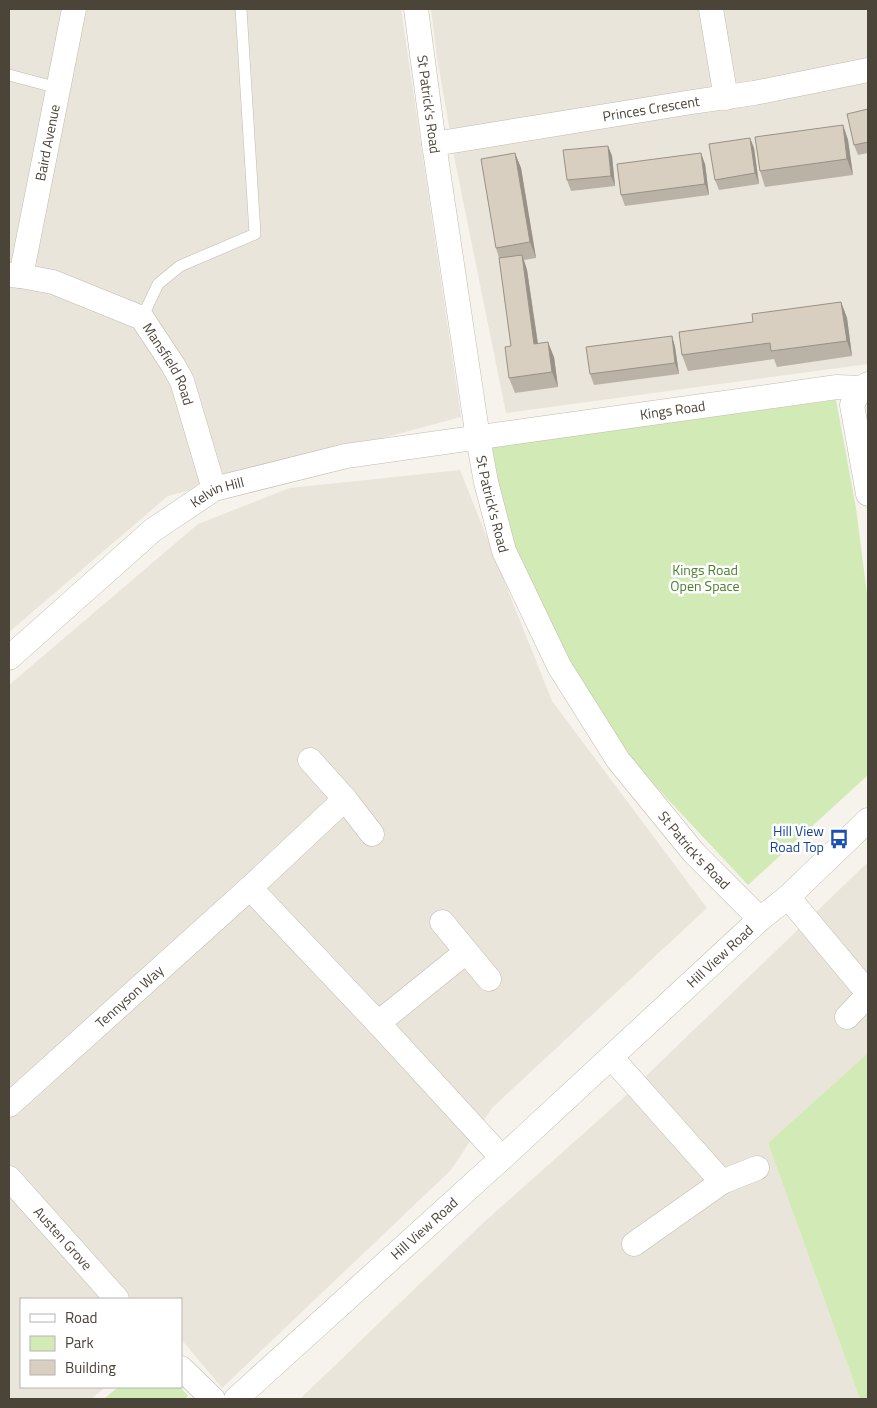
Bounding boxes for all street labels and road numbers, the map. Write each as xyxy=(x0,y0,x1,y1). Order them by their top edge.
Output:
street label: St Patrick's Road xyxy=(412,54,446,155)
street label: Princes Crescent xyxy=(601,90,701,126)
street label: Baird Avenue xyxy=(29,102,65,183)
street label: Mansfield Road xyxy=(138,318,200,407)
street label: Kings Road xyxy=(638,395,706,425)
street label: St Patrick's Road xyxy=(471,454,515,555)
street label: Kelvin Hill xyxy=(186,471,246,512)
street label: St Patrick's Road xyxy=(654,806,735,894)
street label: Hill View Road xyxy=(681,919,758,992)
street label: Tennyson Way xyxy=(90,960,168,1033)
street label: Hill View Road xyxy=(386,1192,462,1264)
street label: Austen Grove xyxy=(29,1202,98,1275)

